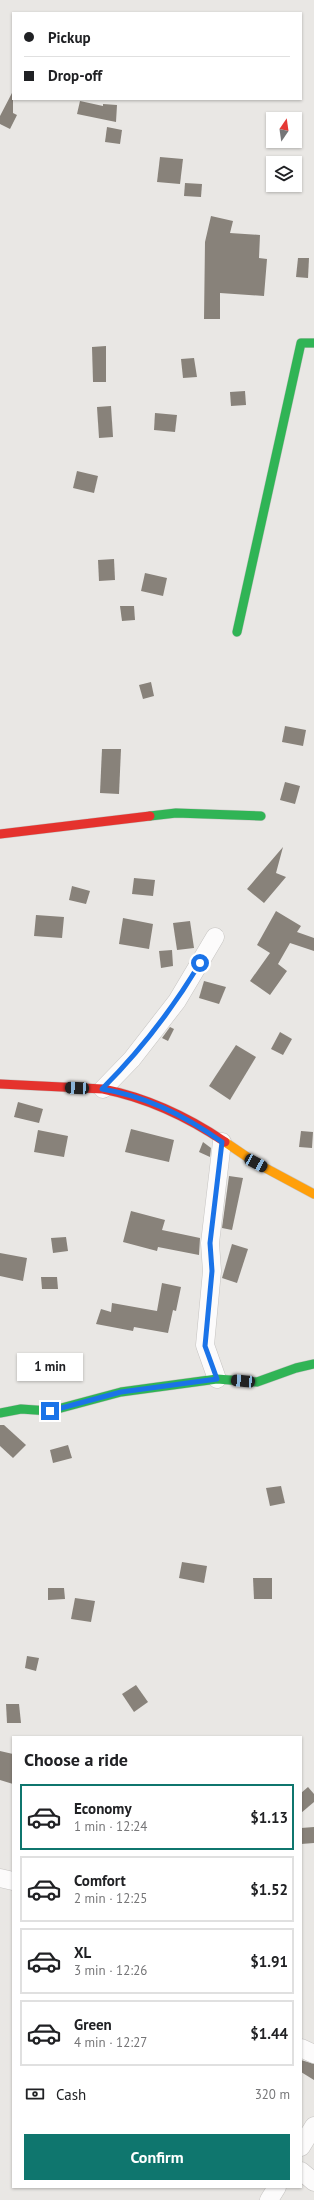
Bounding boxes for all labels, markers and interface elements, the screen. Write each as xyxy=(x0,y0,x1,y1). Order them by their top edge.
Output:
text: Pickup xyxy=(48,28,91,47)
text: Drop-off xyxy=(48,66,102,85)
north arrow xyxy=(266,112,302,148)
map controls xyxy=(266,112,302,192)
button: layers xyxy=(266,156,302,192)
route start xyxy=(191,954,209,972)
car xyxy=(65,1081,89,1095)
car xyxy=(243,1152,269,1174)
callout: 1 min xyxy=(17,1353,83,1381)
text: 1 min xyxy=(34,1358,66,1375)
car xyxy=(231,1374,255,1388)
route end xyxy=(41,1402,59,1420)
text: Choose a ride xyxy=(24,1748,128,1771)
icon: car xyxy=(26,1799,62,1835)
text: Economy xyxy=(74,1799,132,1818)
text: $1.13 xyxy=(250,1808,288,1827)
text: 1 min · 12:24 xyxy=(74,1818,147,1835)
icon: car xyxy=(26,1871,62,1907)
text: Comfort xyxy=(74,1871,126,1890)
text: $1.52 xyxy=(250,1880,288,1899)
text: 2 min · 12:25 xyxy=(74,1890,147,1907)
icon: car xyxy=(26,1943,62,1979)
text: XL xyxy=(74,1943,91,1962)
text: $1.91 xyxy=(250,1952,288,1971)
text: 3 min · 12:26 xyxy=(74,1962,147,1979)
icon: car xyxy=(26,2015,62,2051)
text: Green xyxy=(74,2015,112,2034)
text: $1.44 xyxy=(250,2024,288,2043)
text: 4 min · 12:27 xyxy=(74,2034,147,2051)
icon: cash xyxy=(24,2083,46,2105)
text: Cash xyxy=(56,2085,86,2104)
text: 320 m xyxy=(255,2086,290,2103)
button: Confirm xyxy=(24,2134,290,2180)

